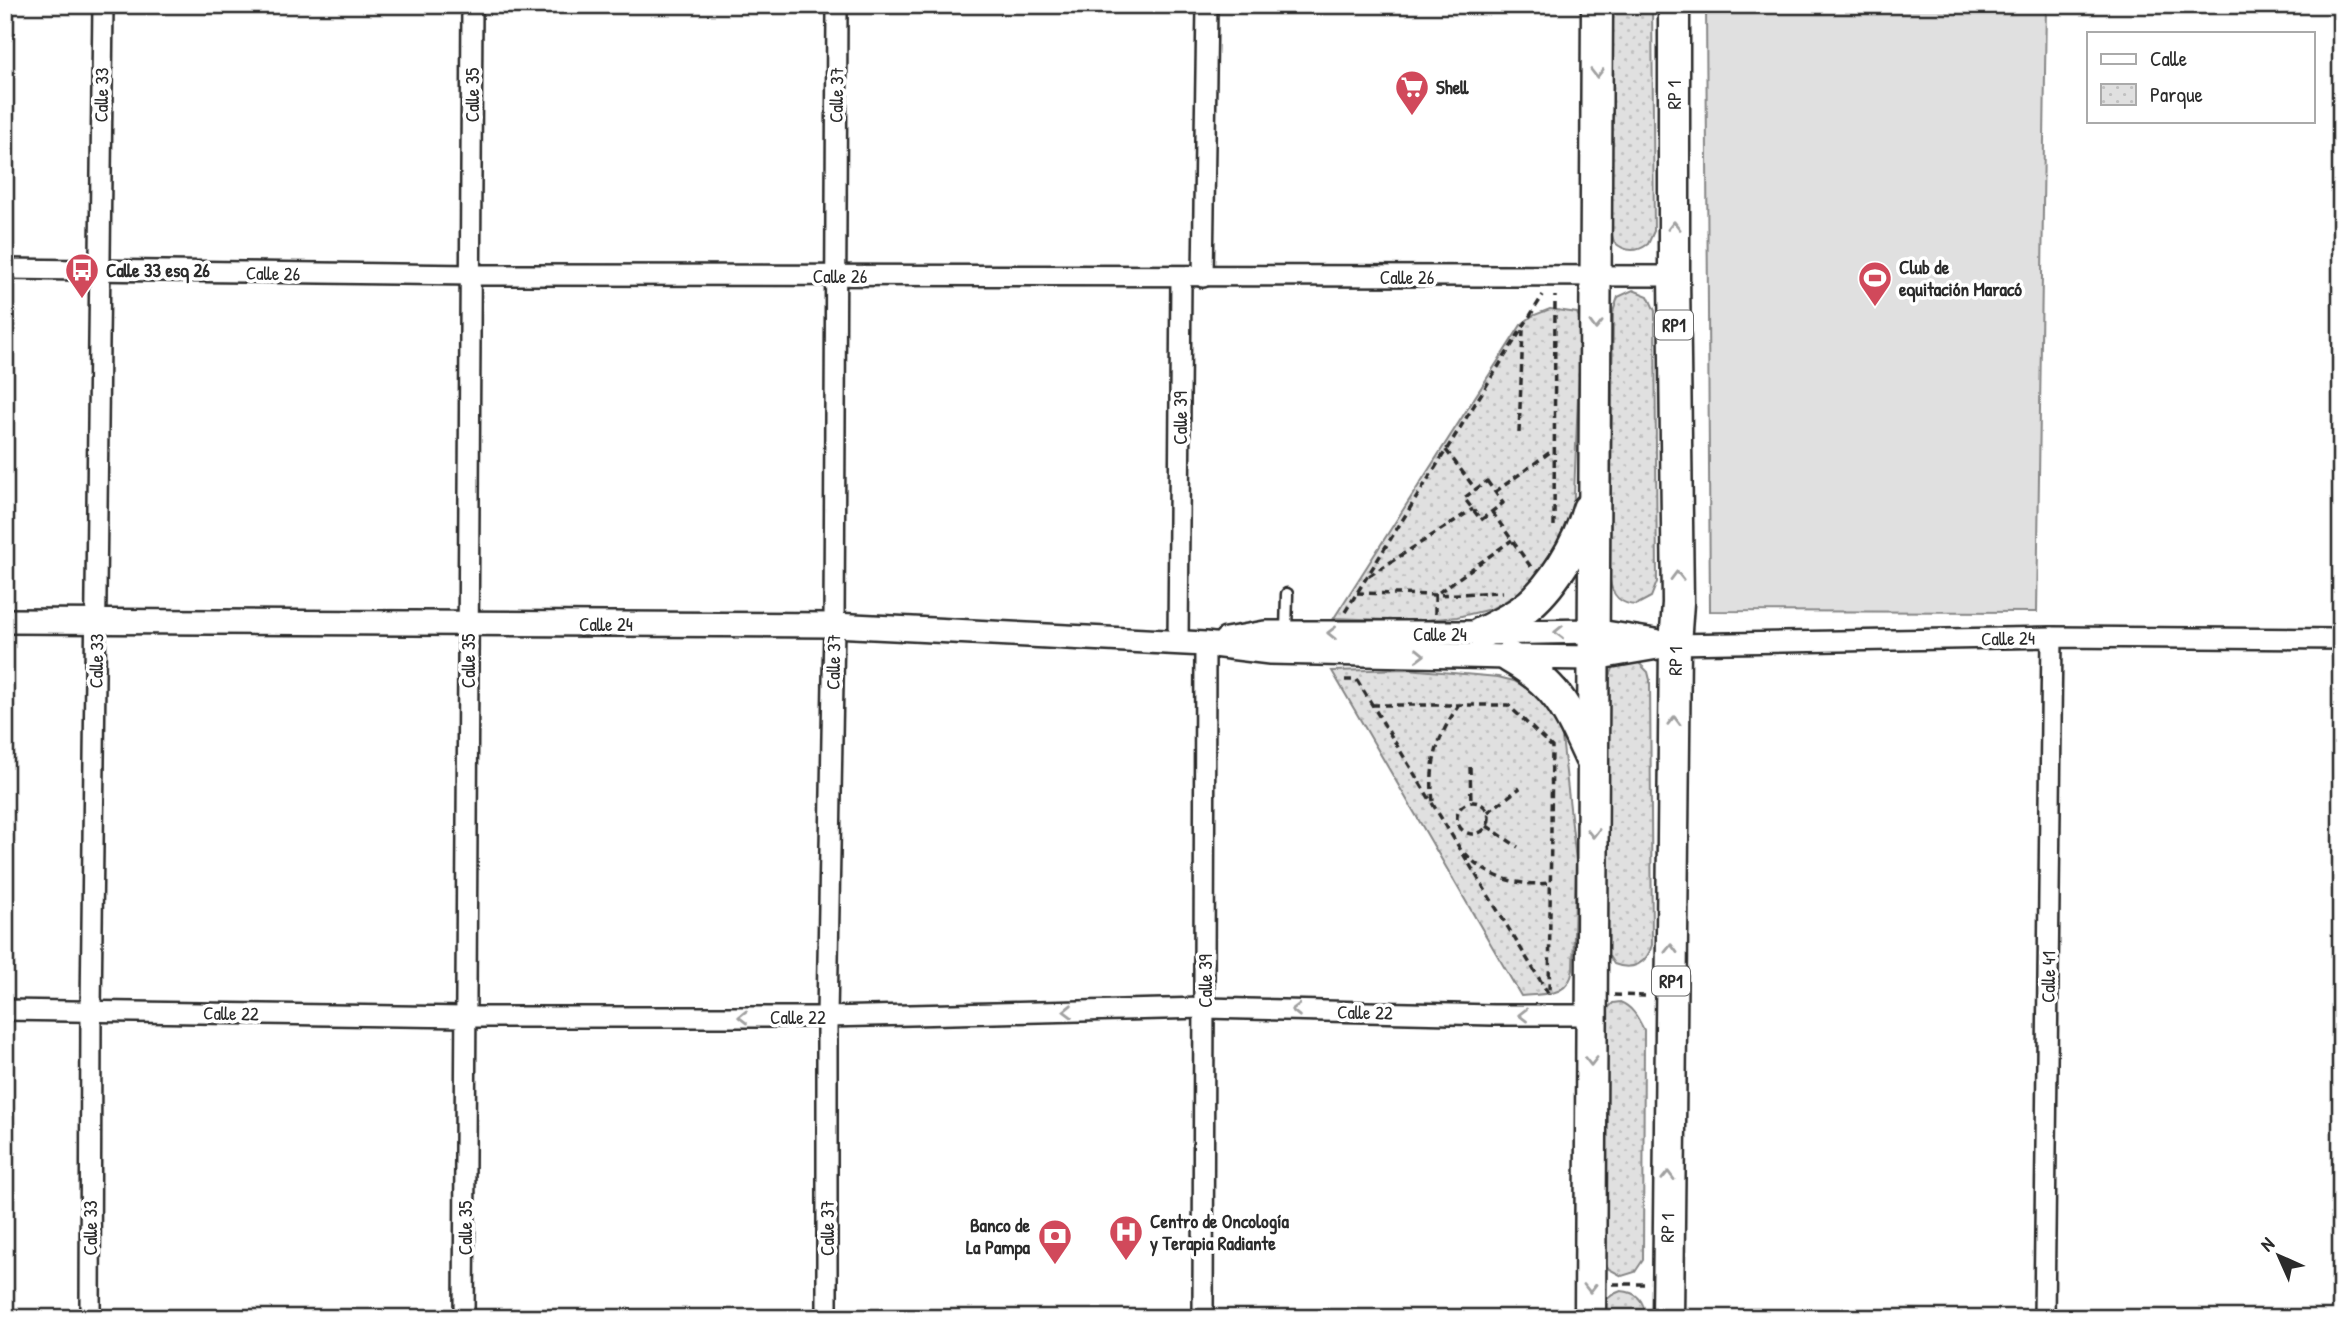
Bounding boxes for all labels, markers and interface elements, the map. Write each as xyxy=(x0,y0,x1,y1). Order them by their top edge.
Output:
legend xyxy=(2087,32,2314,122)
text: Calle xyxy=(2150,44,2187,73)
street label: Calle 33 xyxy=(88,67,114,123)
street label: Calle 37 xyxy=(823,67,849,123)
street label: Calle 35 xyxy=(459,68,485,122)
supermarket icon: Shell xyxy=(1393,68,1431,117)
one-way arrow xyxy=(1589,69,1605,79)
place label: Shell xyxy=(1436,74,1469,100)
street label: RP 1 xyxy=(1661,80,1687,110)
text: Parque xyxy=(2150,80,2203,109)
one-way arrow xyxy=(1666,221,1682,231)
bus stop icon: Calle 33 esq 26 xyxy=(63,251,101,300)
place label: Club de equitación Maracó xyxy=(1899,254,2022,303)
place label: Calle 33 esq 26 xyxy=(106,257,210,284)
sports icon: Club de equitación Maracó xyxy=(1856,259,1894,308)
street label: Calle 26 xyxy=(246,260,300,286)
street label: Calle 26 xyxy=(813,263,867,289)
street label: Calle 26 xyxy=(1380,264,1434,290)
road number: RP1 xyxy=(1655,310,1693,340)
one-way arrow xyxy=(1589,320,1604,331)
street label: Calle 39 xyxy=(1167,391,1193,445)
one-way arrow xyxy=(1670,571,1685,582)
street label: Calle 24 xyxy=(579,611,633,637)
street label: Calle 24 xyxy=(1413,621,1467,647)
one-way arrow xyxy=(1553,624,1564,639)
one-way arrow xyxy=(1326,625,1336,641)
street label: Calle 24 xyxy=(1981,625,2035,651)
street label: Calle 33 xyxy=(83,633,109,689)
street label: Calle 35 xyxy=(455,634,481,688)
street label: Calle 37 xyxy=(820,634,846,690)
street label: RP 1 xyxy=(1662,646,1688,676)
one-way arrow xyxy=(1415,647,1426,663)
one-way arrow xyxy=(1666,715,1682,726)
one-way arrow xyxy=(1585,828,1600,839)
one-way arrow xyxy=(1664,943,1679,954)
street label: Calle 41 xyxy=(2035,951,2061,1003)
street label: Calle 39 xyxy=(1192,954,1218,1008)
road number: RP1 xyxy=(1652,966,1690,996)
street label: Calle 22 xyxy=(1337,999,1393,1025)
street label: Calle 22 xyxy=(203,1000,259,1026)
one-way arrow xyxy=(1290,1003,1301,1018)
street label: Calle 22 xyxy=(770,1004,826,1030)
one-way arrow xyxy=(1063,1004,1074,1019)
one-way arrow xyxy=(1518,1007,1528,1023)
one-way arrow xyxy=(737,1009,748,1025)
one-way arrow xyxy=(1583,1056,1599,1067)
one-way arrow xyxy=(1660,1170,1676,1181)
street label: Calle 33 xyxy=(77,1200,103,1256)
street label: Calle 37 xyxy=(814,1200,840,1256)
street label: Calle 35 xyxy=(452,1201,478,1255)
place label: Centro de Oncología y Terapia Radiante xyxy=(1149,1208,1289,1257)
place label: Banco de La Pampa xyxy=(966,1212,1031,1261)
hospital icon: Centro de Oncología y Terapia Radiante xyxy=(1107,1213,1145,1262)
street label: RP 1 xyxy=(1654,1213,1680,1243)
bank icon: Banco de La Pampa xyxy=(1036,1217,1074,1266)
north arrow xyxy=(2244,1222,2314,1292)
text: N xyxy=(2254,1231,2280,1257)
one-way arrow xyxy=(1582,1283,1598,1294)

